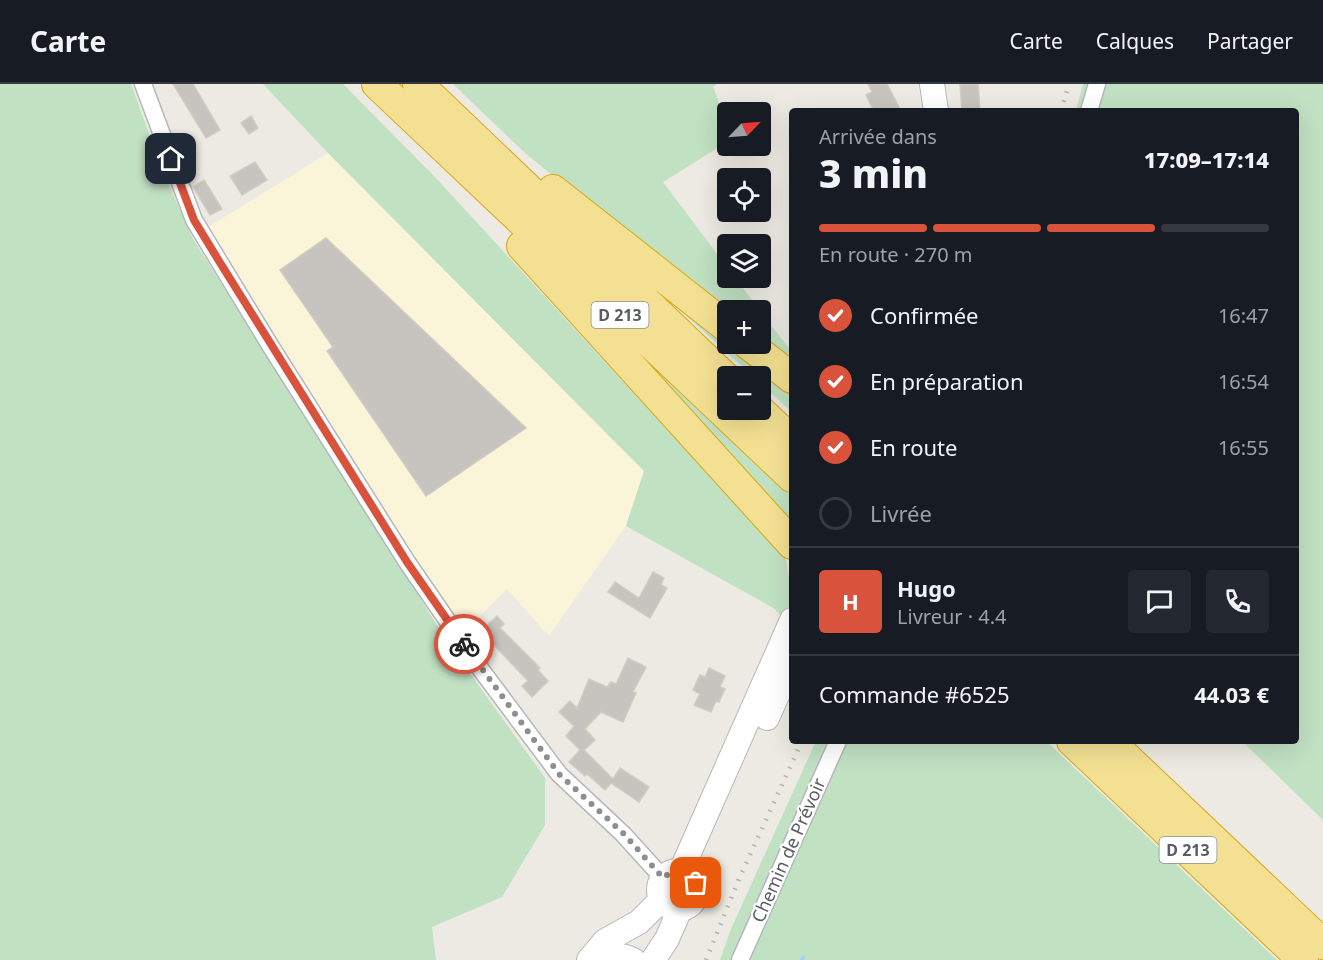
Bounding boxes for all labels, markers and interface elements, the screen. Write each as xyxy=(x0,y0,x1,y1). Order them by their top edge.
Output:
text: Carte xyxy=(30,22,106,60)
text: Carte xyxy=(1010,27,1063,55)
text: Calques xyxy=(1096,27,1174,55)
text: Partager xyxy=(1207,27,1293,55)
north arrow xyxy=(717,102,771,156)
map controls xyxy=(717,102,771,420)
text: Arrivée dans xyxy=(819,123,937,150)
pin xyxy=(145,133,196,184)
icon: home xyxy=(154,142,187,175)
text: 17:09–17:14 xyxy=(1144,144,1269,174)
text: 3 min xyxy=(819,146,928,199)
button: locate xyxy=(717,168,771,222)
button: layers xyxy=(717,234,771,288)
text: En route · 270 m xyxy=(819,241,972,268)
icon: check xyxy=(819,299,852,332)
button: + xyxy=(717,300,771,354)
text: Confirmée xyxy=(870,300,979,330)
road number: D 213 xyxy=(592,302,648,328)
text: 16:47 xyxy=(1218,302,1269,329)
icon: check xyxy=(819,365,852,398)
button: − xyxy=(717,366,771,420)
text: En préparation xyxy=(870,366,1024,396)
text: 16:54 xyxy=(1218,368,1269,395)
icon: check xyxy=(819,431,852,464)
text: En route xyxy=(870,432,957,462)
text: 16:55 xyxy=(1218,434,1269,461)
text: Livrée xyxy=(870,498,932,528)
button: chat xyxy=(1128,570,1191,633)
button: phone xyxy=(1206,570,1269,633)
text: Hugo xyxy=(897,573,956,603)
text: H xyxy=(842,586,859,616)
text: Livreur · 4.4 xyxy=(897,603,1007,630)
courier xyxy=(434,614,494,674)
icon: bike xyxy=(448,628,481,661)
text: Commande #6525 xyxy=(819,679,1010,709)
text: 44.03 € xyxy=(1194,679,1269,709)
street label: Chemin de Prévoir xyxy=(745,773,831,926)
road number: D 213 xyxy=(1160,837,1216,863)
pin xyxy=(670,857,721,908)
icon: bag xyxy=(679,866,712,899)

